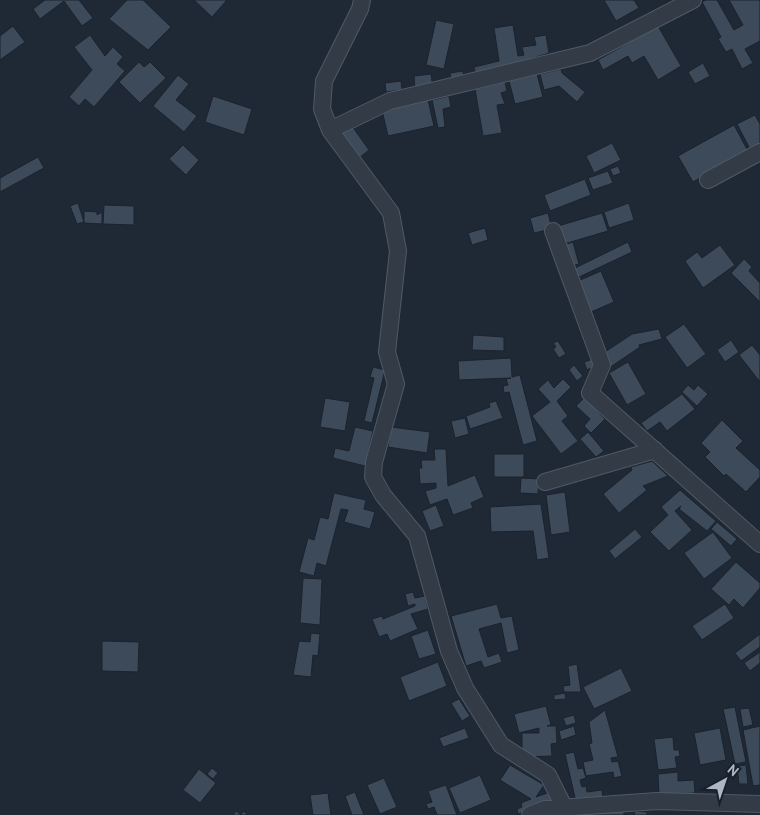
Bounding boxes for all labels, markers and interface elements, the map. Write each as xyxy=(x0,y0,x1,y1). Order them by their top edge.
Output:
north arrow xyxy=(700,755,750,805)
text: N xyxy=(724,760,743,780)

